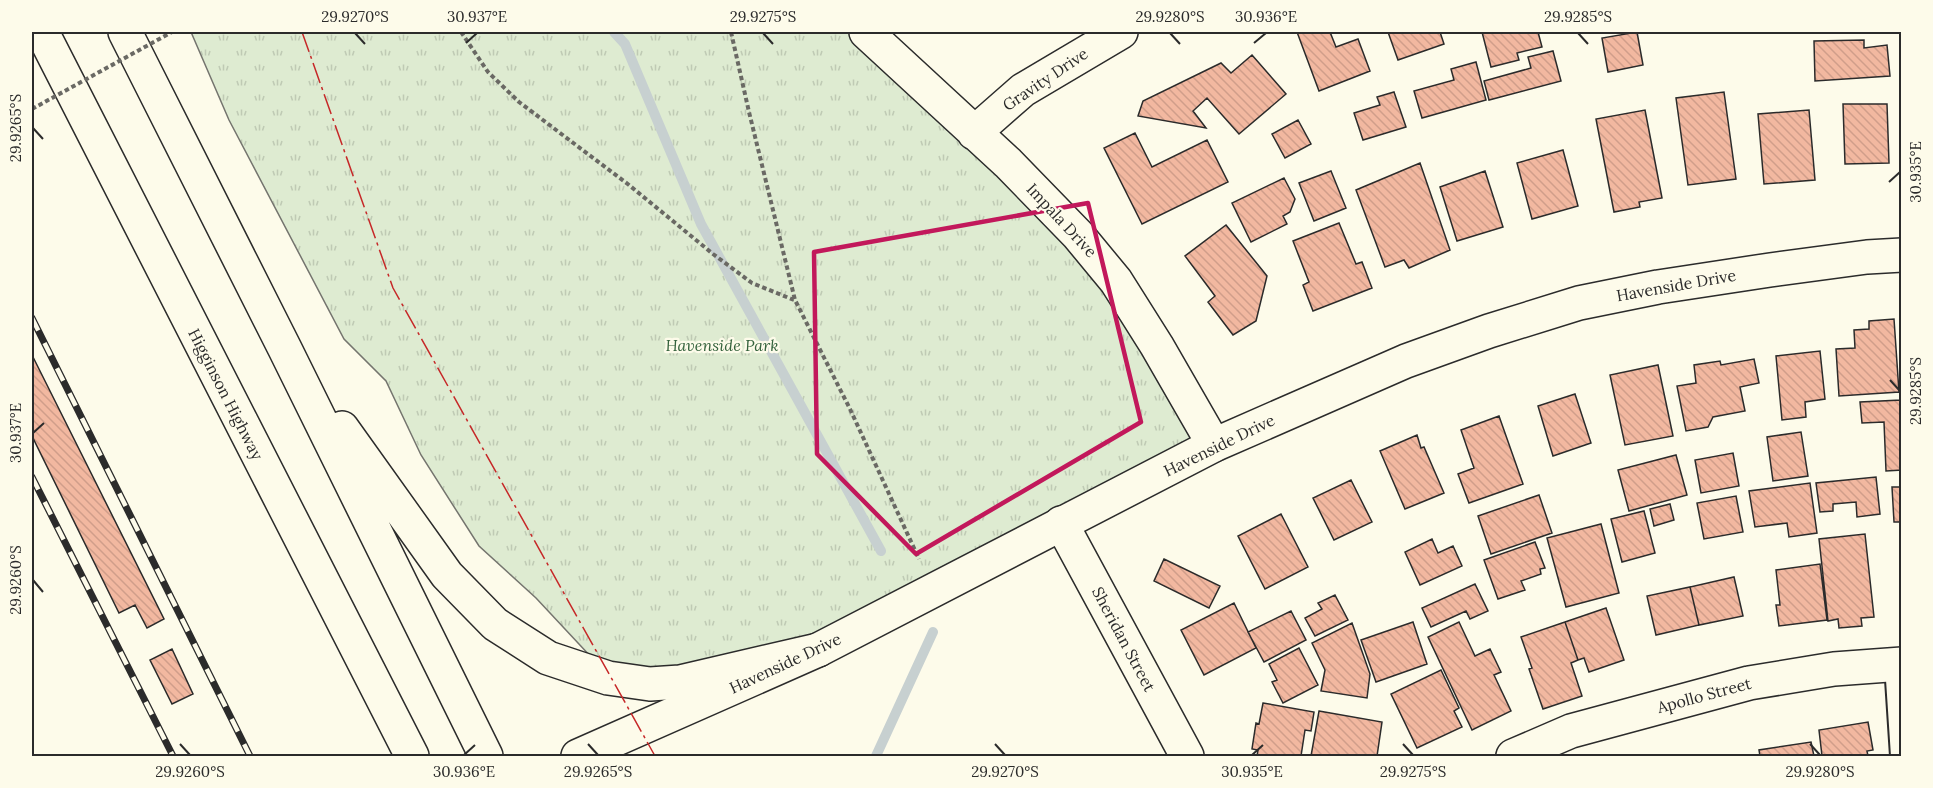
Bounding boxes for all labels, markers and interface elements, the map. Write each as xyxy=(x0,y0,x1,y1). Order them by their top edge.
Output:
text: 29.9270°S xyxy=(321,7,389,26)
text: 30.937°E xyxy=(447,7,507,26)
text: 29.9275°S xyxy=(730,7,796,26)
text: 29.9280°S xyxy=(1135,7,1205,26)
text: 30.936°E xyxy=(1235,7,1297,26)
text: 29.9285°S xyxy=(1544,7,1612,26)
street label: Gravity Drive xyxy=(998,43,1092,115)
text: 29.9265°S xyxy=(6,94,25,162)
text: 30.935°E xyxy=(1906,141,1925,203)
street label: Impala Drive xyxy=(1023,179,1102,261)
street label: Havenside Drive xyxy=(1615,265,1738,305)
street label: Higginson Highway xyxy=(184,325,268,463)
park label: Havenside Park xyxy=(665,335,779,355)
text: 29.9285°S xyxy=(1906,357,1925,425)
text: 30.937°E xyxy=(6,403,25,463)
street label: Havenside Drive xyxy=(1160,409,1278,481)
text: 29.9260°S xyxy=(6,545,25,615)
street label: Sheridan Street xyxy=(1088,583,1160,696)
street label: Havenside Drive xyxy=(726,628,844,698)
street label: Apollo Street xyxy=(1654,673,1754,717)
text: 29.9260°S xyxy=(155,762,225,781)
text: 30.936°E xyxy=(433,762,495,781)
text: 29.9265°S xyxy=(564,762,632,781)
text: 29.9270°S xyxy=(971,762,1039,781)
text: 30.935°E xyxy=(1221,762,1283,781)
text: 29.9275°S xyxy=(1380,762,1446,781)
text: 29.9280°S xyxy=(1785,762,1855,781)

